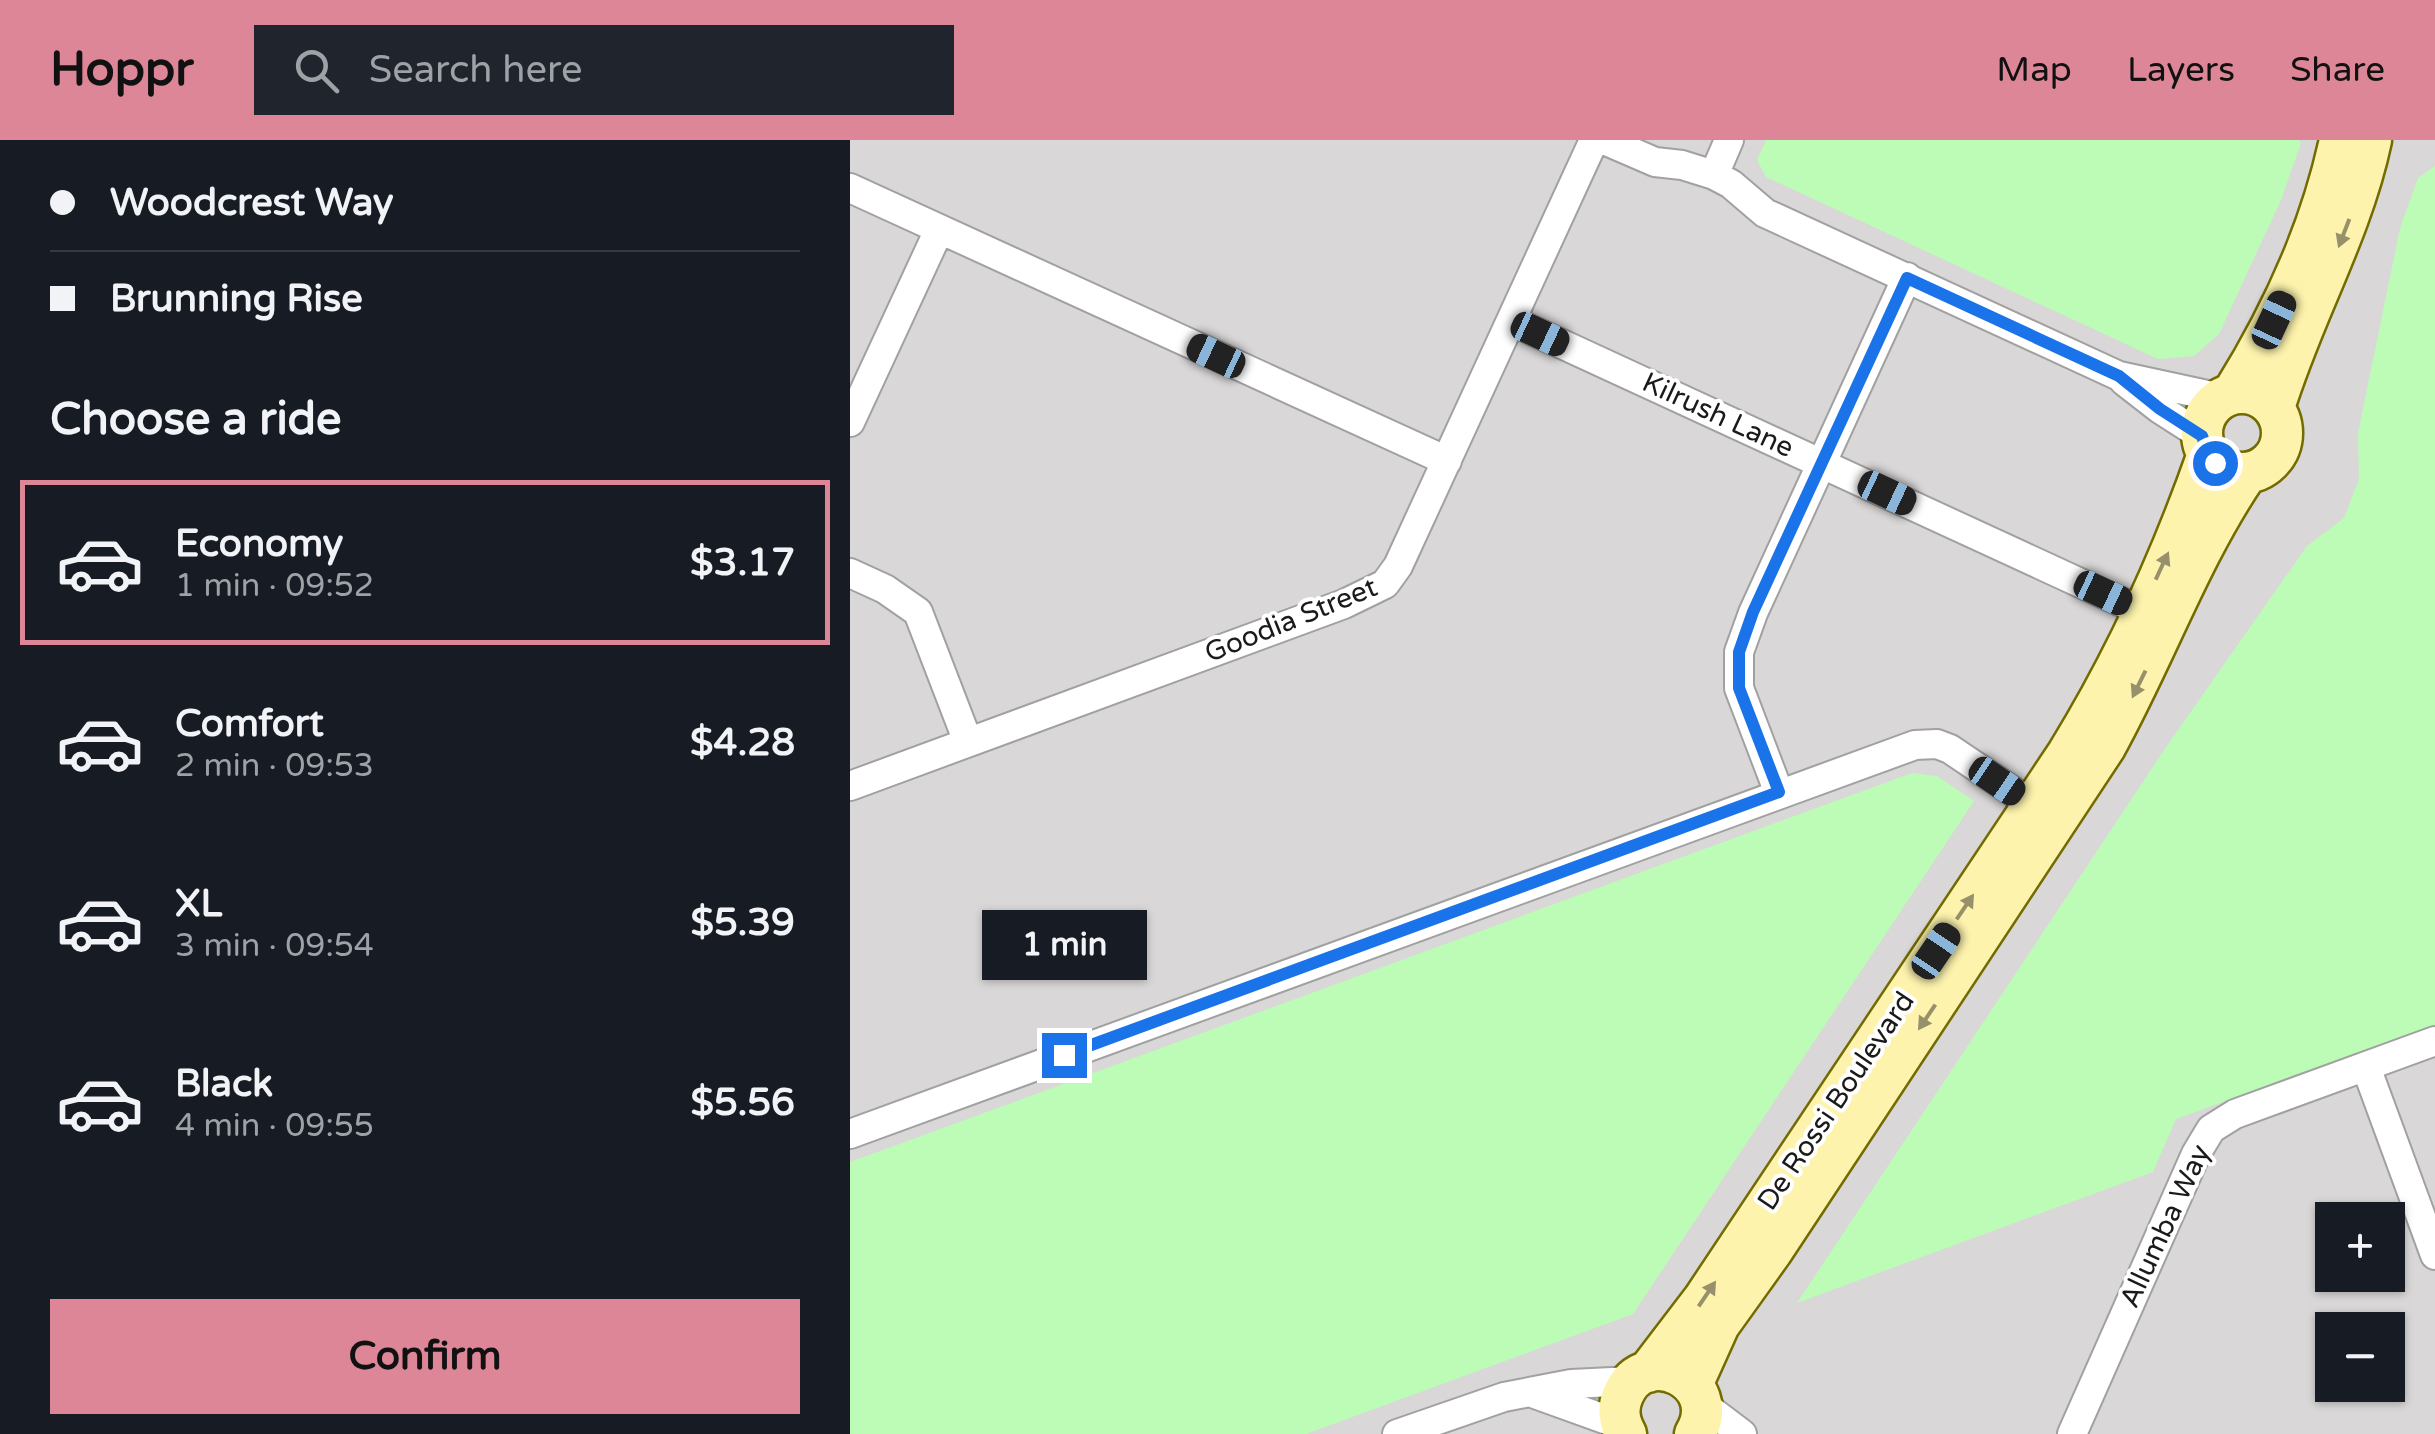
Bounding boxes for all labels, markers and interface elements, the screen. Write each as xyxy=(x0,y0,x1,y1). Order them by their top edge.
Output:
search box xyxy=(254,25,954,115)
text: Hoppr xyxy=(50,41,194,99)
icon: search xyxy=(289,43,344,98)
text: Search here xyxy=(369,47,582,93)
text: Map xyxy=(1996,49,2072,91)
text: Layers xyxy=(2127,49,2235,91)
text: Share xyxy=(2290,49,2385,91)
text: Woodcrest Way xyxy=(110,180,393,226)
one-way arrow xyxy=(2336,219,2351,249)
text: Brunning Rise xyxy=(110,276,363,322)
car xyxy=(2248,286,2300,354)
car xyxy=(1506,308,1574,360)
car xyxy=(1182,330,1250,382)
street label: Kilrush Lane xyxy=(1637,365,1799,465)
text: Choose a ride xyxy=(50,393,341,447)
route start xyxy=(2193,441,2238,486)
car xyxy=(1853,467,1921,519)
icon: car xyxy=(55,518,145,608)
text: Economy xyxy=(175,521,343,567)
text: $3.17 xyxy=(690,540,795,586)
one-way arrow xyxy=(2154,551,2170,581)
text: 1 min · 09:52 xyxy=(175,567,374,605)
car xyxy=(2069,567,2137,619)
street label: Goodia Street xyxy=(1200,570,1382,670)
one-way arrow xyxy=(2131,669,2148,698)
icon: car xyxy=(55,698,145,788)
text: Comfort xyxy=(175,701,324,747)
text: $4.28 xyxy=(690,720,795,766)
text: 2 min · 09:53 xyxy=(175,747,374,785)
car xyxy=(1964,752,2030,810)
icon: car xyxy=(55,878,145,968)
text: XL xyxy=(175,881,222,927)
one-way arrow xyxy=(1955,893,1974,921)
text: $5.39 xyxy=(690,900,795,946)
callout: 1 min xyxy=(982,910,1146,980)
car xyxy=(1907,918,1965,984)
text: 1 min xyxy=(1022,926,1107,964)
text: 3 min · 09:54 xyxy=(175,927,374,965)
street label: De Rossi Boulevard xyxy=(1750,985,1922,1217)
one-way arrow xyxy=(1919,1003,1937,1030)
route end xyxy=(1042,1033,1087,1078)
icon: car xyxy=(55,1058,145,1148)
text: Black xyxy=(175,1061,273,1107)
text: $5.56 xyxy=(690,1080,795,1126)
text: 4 min · 09:55 xyxy=(175,1107,374,1145)
street label: Allumba Way xyxy=(2112,1139,2218,1313)
map controls xyxy=(2315,1202,2405,1402)
button: + xyxy=(2315,1202,2405,1292)
one-way arrow xyxy=(1697,1281,1716,1307)
button: Confirm xyxy=(50,1299,800,1414)
button: − xyxy=(2315,1312,2405,1402)

